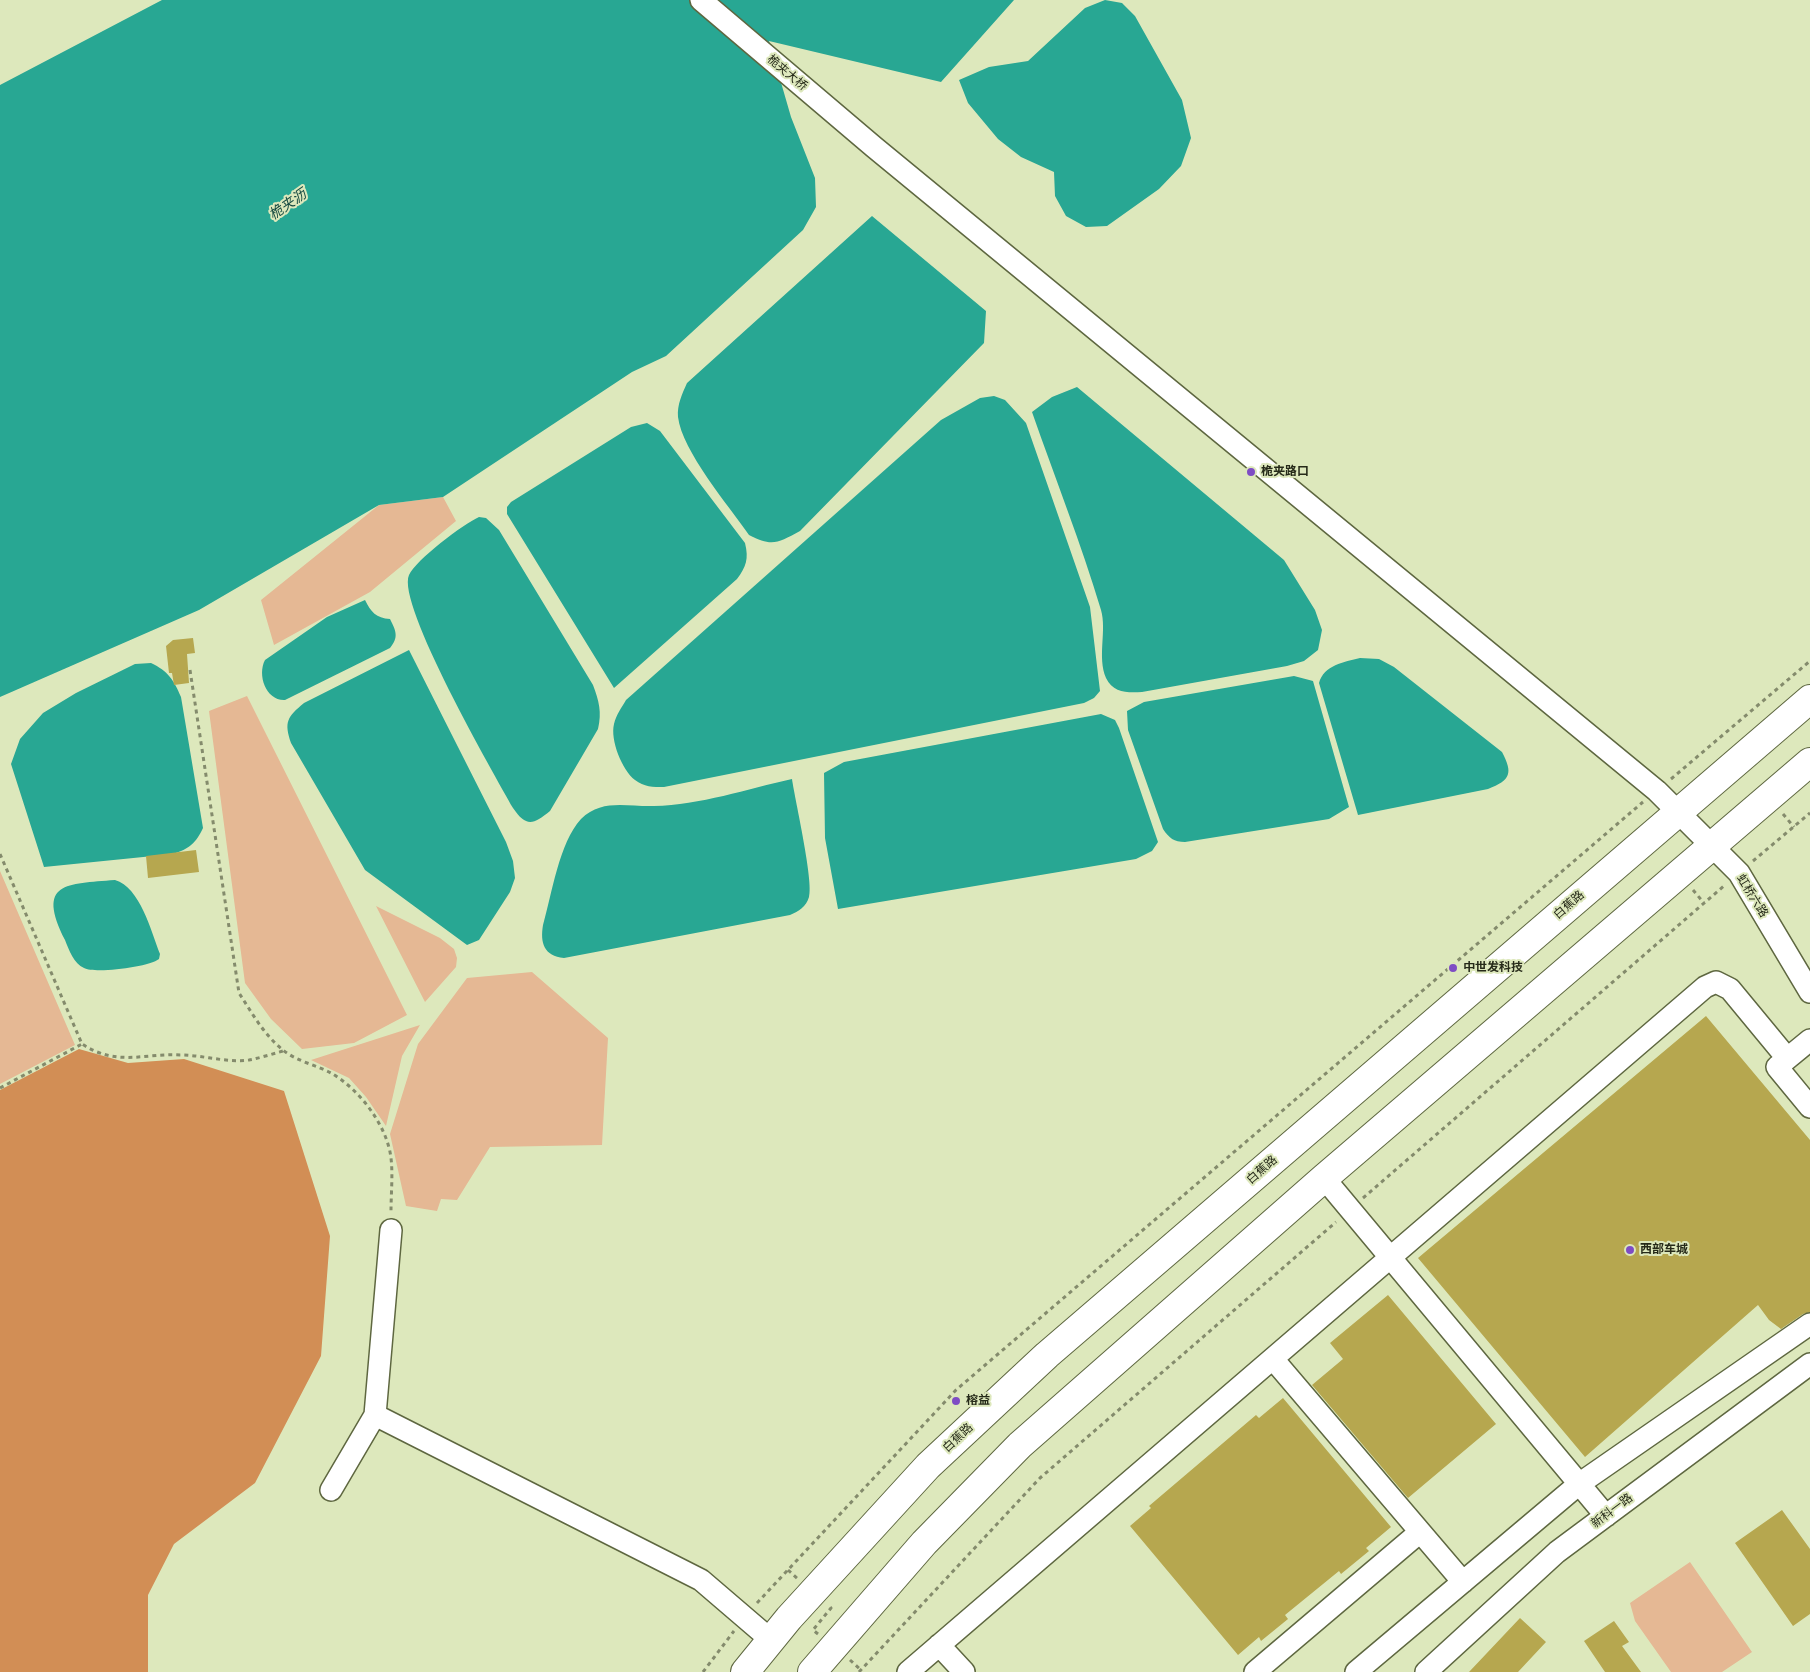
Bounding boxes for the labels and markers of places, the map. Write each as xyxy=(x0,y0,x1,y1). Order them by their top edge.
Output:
place label: 桅夹路口 xyxy=(1261,465,1309,479)
marker: 桅夹路口 xyxy=(1245,466,1257,478)
place label: 中世发科技 xyxy=(1463,961,1523,975)
marker: 中世发科技 xyxy=(1447,962,1459,974)
place label: 西部车城 xyxy=(1640,1243,1688,1257)
marker: 西部车城 xyxy=(1624,1244,1636,1256)
place label: 榕益 xyxy=(966,1394,990,1408)
marker: 榕益 xyxy=(950,1395,962,1407)

